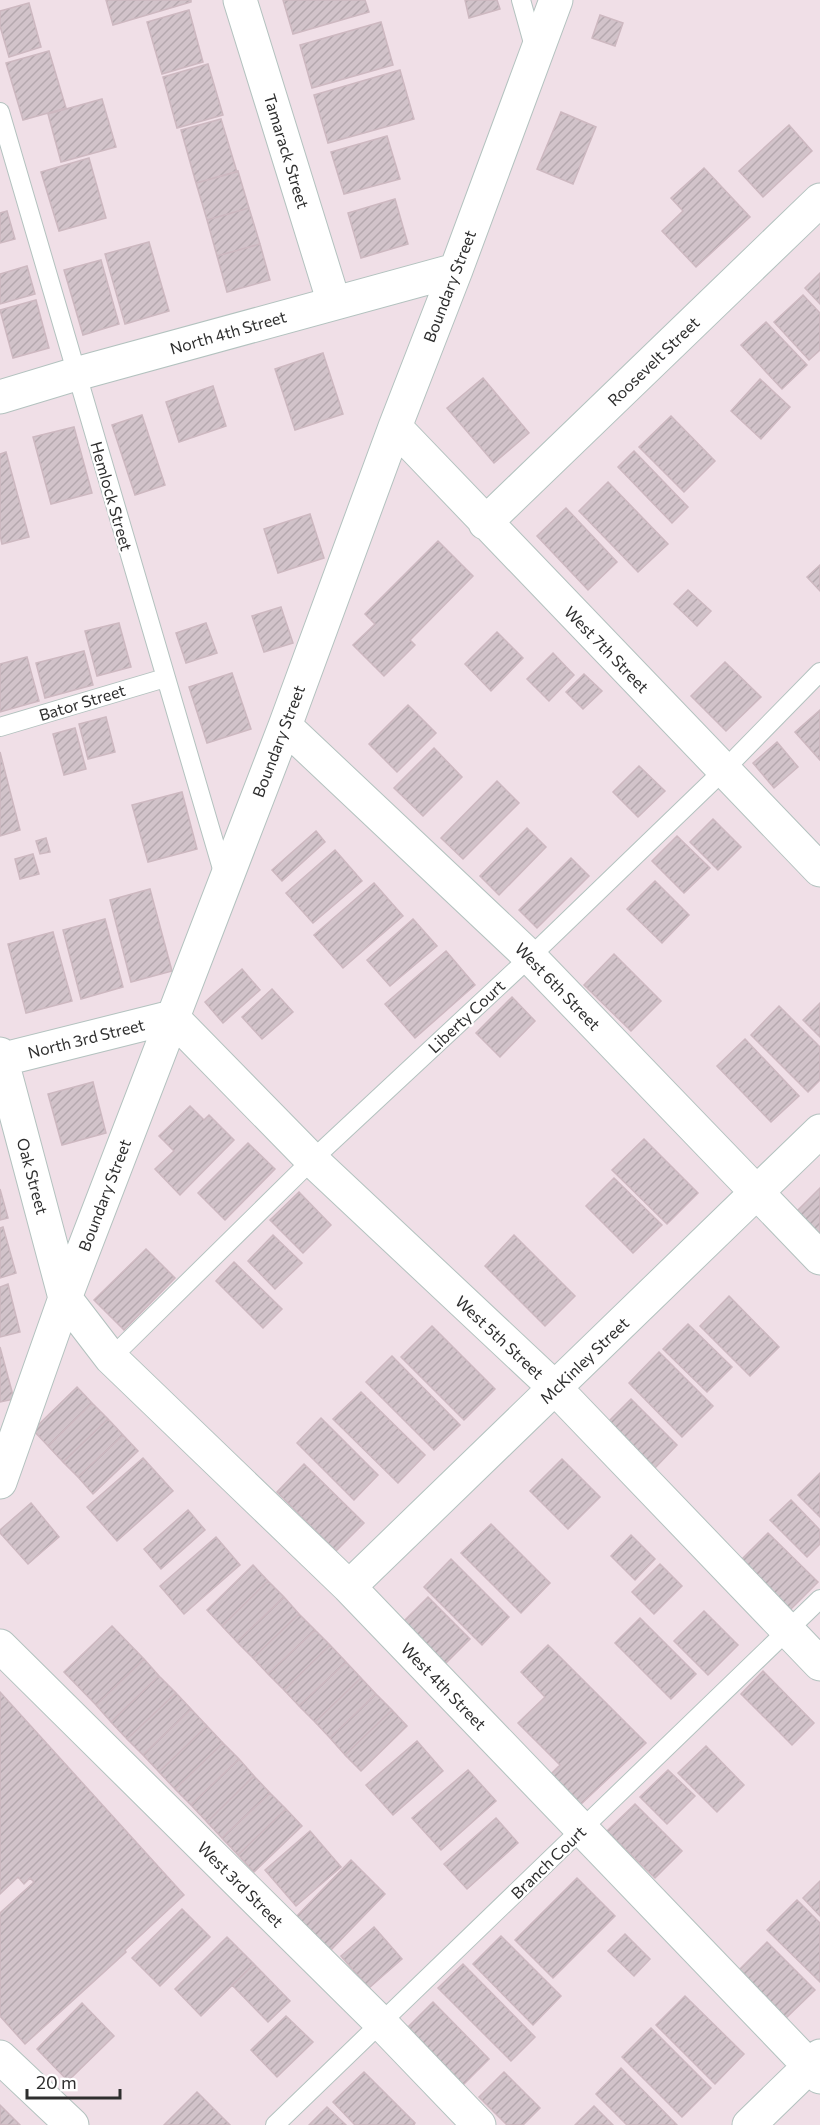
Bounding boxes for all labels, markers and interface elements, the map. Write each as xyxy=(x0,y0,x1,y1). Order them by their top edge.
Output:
street label: Tamarack Street xyxy=(261,91,314,211)
street label: Boundary Street xyxy=(419,227,479,345)
street label: North 4th Street xyxy=(167,306,289,358)
street label: Roosevelt Street xyxy=(603,312,703,409)
street label: Hemlock Street xyxy=(87,439,137,553)
street label: West 7th Street xyxy=(561,602,653,697)
street label: Bator Street xyxy=(36,680,128,724)
street label: Boundary Street xyxy=(248,682,308,800)
street label: West 6th Street xyxy=(511,938,605,1034)
street label: Liberty Court xyxy=(424,975,509,1056)
street label: North 3rd Street xyxy=(26,1014,147,1062)
street label: Oak Street xyxy=(14,1136,52,1217)
street label: Boundary Street xyxy=(74,1136,134,1254)
street label: West 5th Street xyxy=(452,1291,548,1383)
street label: McKinley Street xyxy=(536,1313,633,1407)
street label: West 4th Street xyxy=(398,1638,491,1734)
street label: Branch Court xyxy=(507,1821,590,1902)
street label: West 3rd Street xyxy=(194,1837,288,1931)
scale bar xyxy=(27,2062,120,2100)
text: 20 m xyxy=(36,2071,77,2093)

